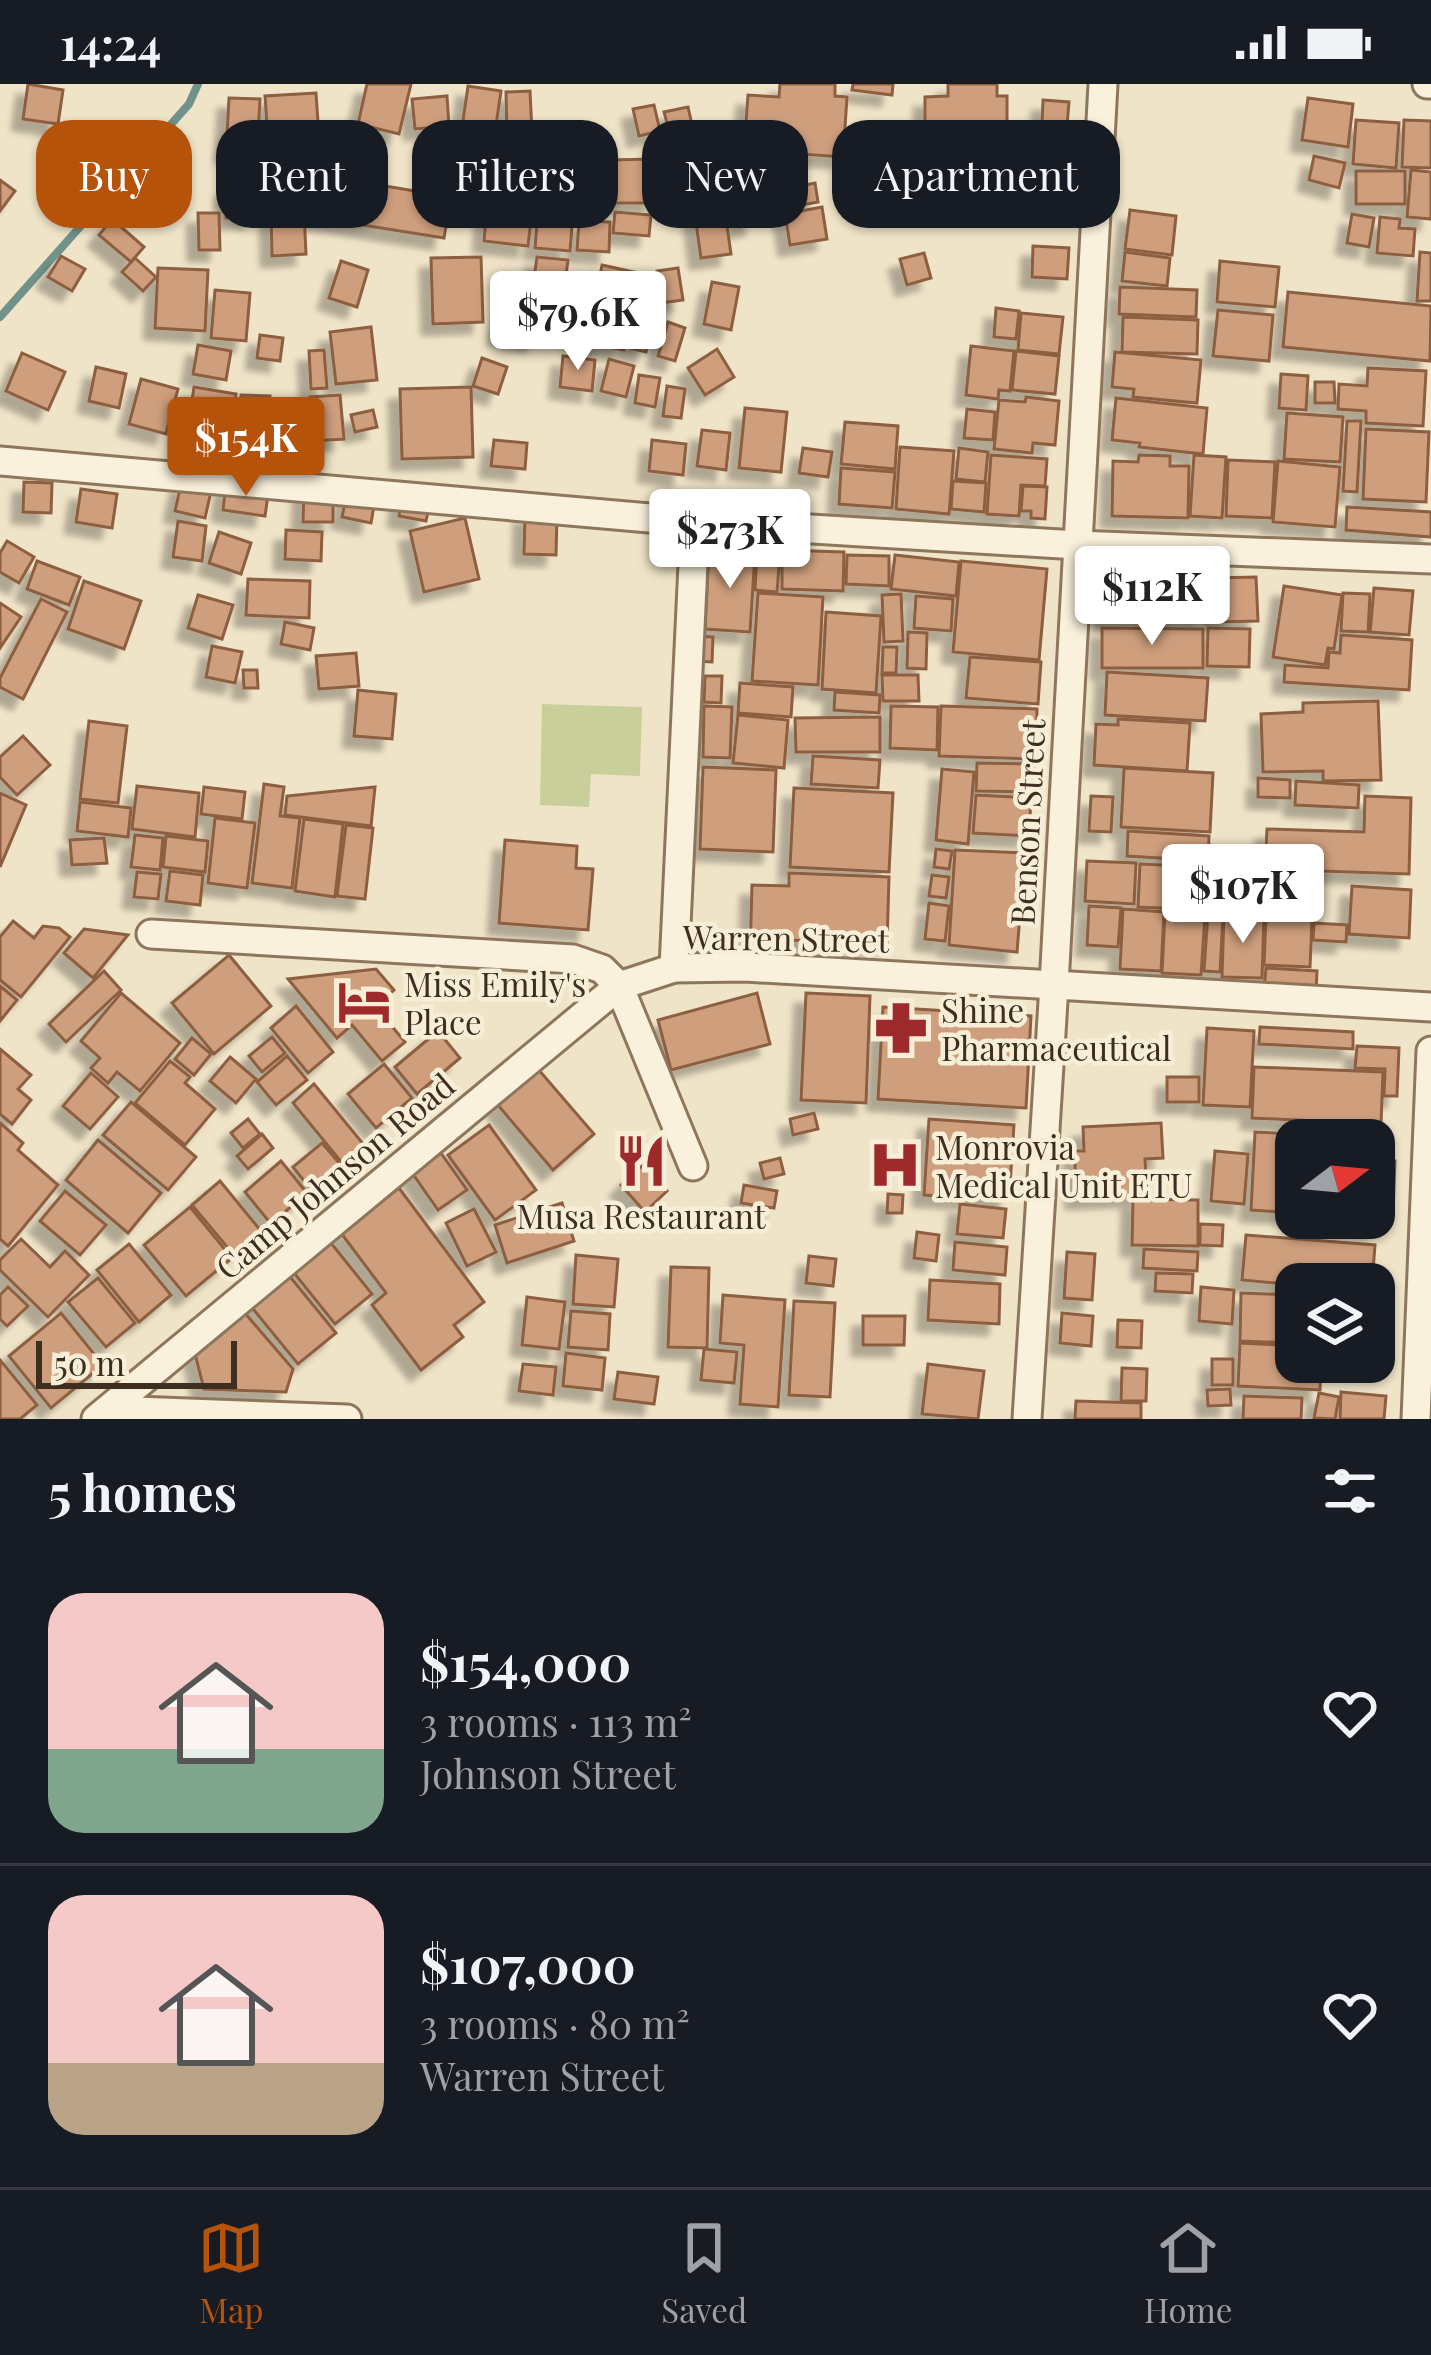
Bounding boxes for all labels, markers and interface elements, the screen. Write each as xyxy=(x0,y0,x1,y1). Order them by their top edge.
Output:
text: 14:24 xyxy=(60,12,161,72)
chip: Buy xyxy=(36,120,192,228)
chip: Rent xyxy=(216,120,388,228)
chip: Filters xyxy=(412,120,618,228)
chip: New xyxy=(642,120,808,228)
chip: Apartment xyxy=(832,120,1120,228)
pin: $79.6K xyxy=(480,271,676,373)
text: $79.6K xyxy=(517,284,639,336)
pin: $154K xyxy=(162,397,330,499)
text: $154K xyxy=(194,410,298,462)
pin: $273K xyxy=(646,489,814,591)
text: $273K xyxy=(676,502,784,554)
pin: $112K xyxy=(1068,546,1236,648)
text: $112K xyxy=(1102,559,1202,611)
street label: Benson Street xyxy=(999,717,1053,926)
pin: $107K xyxy=(1159,844,1327,946)
text: $107K xyxy=(1189,857,1297,909)
street label: Warren Street xyxy=(681,913,891,961)
place label: Miss Emily's Place xyxy=(404,961,586,1043)
hotel icon: Miss Emily's Place xyxy=(335,973,393,1031)
place label: Shine Pharmaceutical xyxy=(941,987,1171,1069)
pharmacy icon: Shine Pharmaceutical xyxy=(872,999,930,1057)
street label: Camp Johnson Road xyxy=(205,1062,463,1288)
north arrow xyxy=(1275,1119,1395,1239)
map controls xyxy=(1275,1119,1395,1383)
place label: Monrovia Medical Unit ETU xyxy=(935,1124,1193,1206)
restaurant icon: Musa Restaurant xyxy=(612,1132,670,1190)
hospital icon: Monrovia Medical Unit ETU xyxy=(866,1136,924,1194)
place label: Musa Restaurant xyxy=(516,1193,767,1237)
button: layers xyxy=(1275,1263,1395,1383)
scale bar xyxy=(36,1335,237,1388)
text: 50 m xyxy=(54,1340,125,1384)
text: 5 homes xyxy=(48,1457,237,1525)
icon: filters xyxy=(1317,1458,1383,1524)
text: $154,000 xyxy=(420,1627,631,1695)
icon: home xyxy=(144,1641,288,1785)
icon: heart xyxy=(1317,1680,1383,1746)
text: 3 rooms · 113 m² xyxy=(420,1695,692,1747)
text: Johnson Street xyxy=(420,1747,676,1799)
text: $107,000 xyxy=(420,1929,636,1997)
icon: home xyxy=(144,1943,288,2087)
icon: heart xyxy=(1317,1982,1383,2048)
text: 3 rooms · 80 m² xyxy=(420,1997,690,2049)
text: Warren Street xyxy=(420,2049,664,2101)
tab: Map xyxy=(198,2215,264,2331)
tab: Saved xyxy=(661,2215,747,2331)
tab: Home xyxy=(1144,2215,1233,2331)

